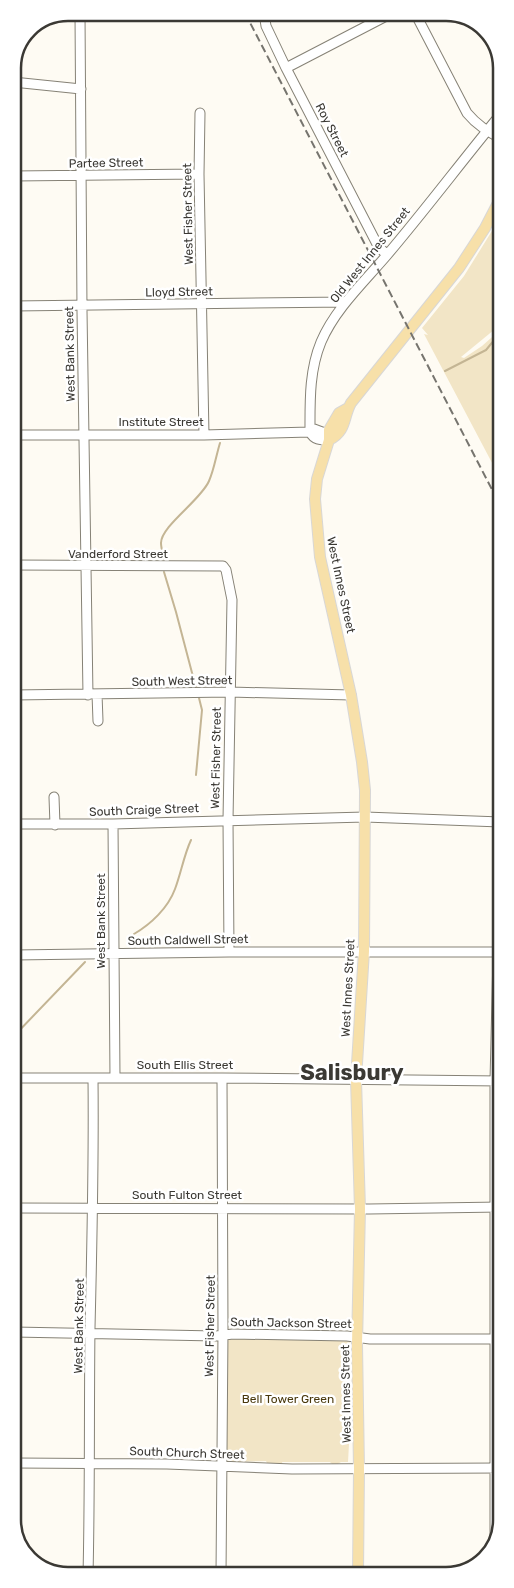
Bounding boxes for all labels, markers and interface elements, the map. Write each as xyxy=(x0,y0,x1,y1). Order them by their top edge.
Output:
street label: Roy Street xyxy=(313,101,352,159)
street label: Partee Street xyxy=(69,155,144,171)
street label: West Fisher Street xyxy=(180,163,196,265)
street label: Old West Innes Street xyxy=(327,204,413,306)
street label: Lloyd Street xyxy=(145,284,213,300)
street label: West Bank Street xyxy=(62,306,78,402)
street label: Institute Street xyxy=(118,415,204,429)
street label: West Innes Street xyxy=(324,536,358,635)
street label: Vanderford Street xyxy=(68,547,168,561)
street label: South West Street xyxy=(131,673,233,689)
street label: West Fisher Street xyxy=(208,707,224,809)
street label: South Craige Street xyxy=(89,801,200,819)
street label: West Bank Street xyxy=(94,873,108,969)
street label: South Caldwell Street xyxy=(127,932,249,948)
street label: West Innes Street xyxy=(338,938,358,1037)
street label: South Ellis Street xyxy=(137,1058,233,1072)
district label: Salisbury xyxy=(300,1059,404,1086)
street label: South Fulton Street xyxy=(132,1188,242,1202)
street label: West Fisher Street xyxy=(202,1275,218,1377)
street label: West Bank Street xyxy=(71,1278,87,1374)
street label: South Jackson Street xyxy=(230,1315,352,1331)
street label: West Innes Street xyxy=(338,1345,354,1443)
park label: Bell Tower Green xyxy=(242,1392,334,1406)
street label: South Church Street xyxy=(129,1444,245,1462)

